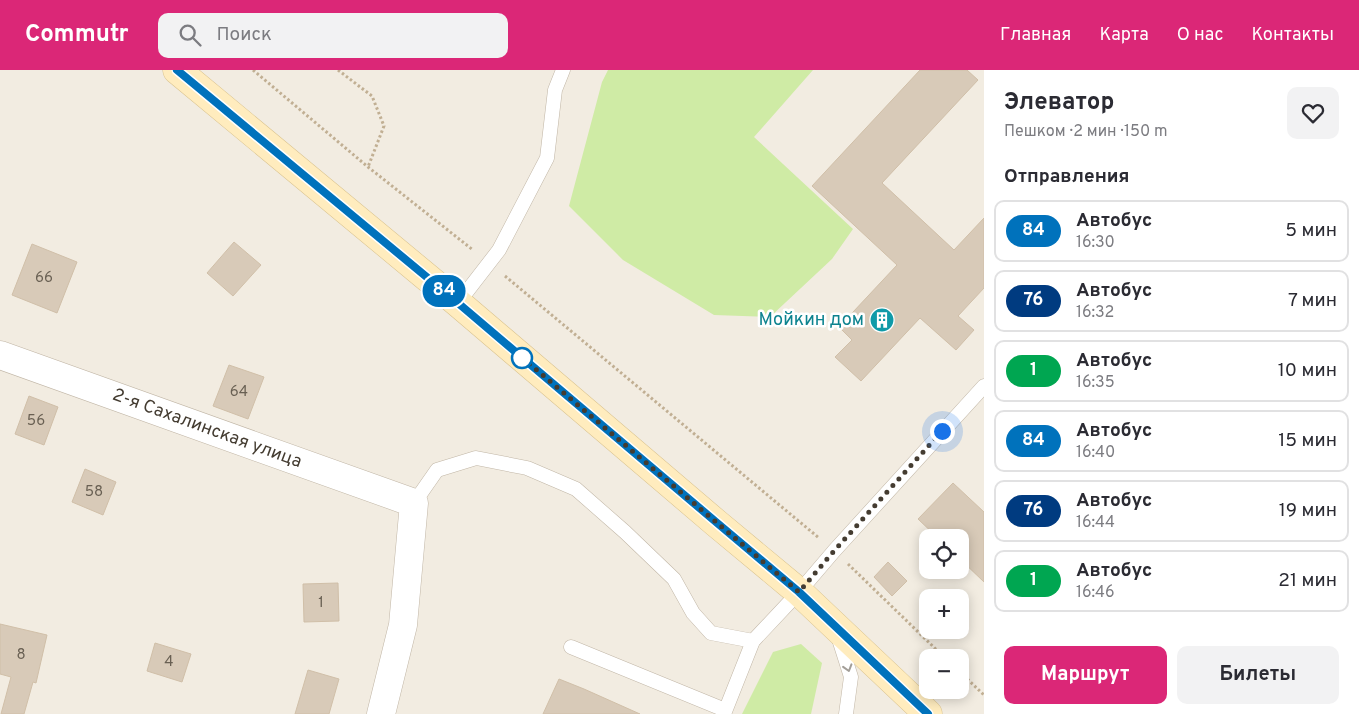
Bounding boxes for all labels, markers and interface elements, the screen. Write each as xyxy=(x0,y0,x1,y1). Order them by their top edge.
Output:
search box xyxy=(158,13,508,58)
text: Commutr xyxy=(25,20,128,50)
icon: search xyxy=(176,21,204,49)
text: Поиск xyxy=(216,23,272,47)
text: Главная xyxy=(1000,24,1071,47)
text: Карта xyxy=(1099,24,1149,47)
text: О нас xyxy=(1177,24,1223,47)
text: Контакты xyxy=(1251,24,1334,47)
button: heart xyxy=(1287,87,1339,139)
text: Элеватор xyxy=(1004,88,1114,118)
text: Пешком · 2 мин · 150 m xyxy=(1004,122,1168,142)
text: Отправления xyxy=(1004,165,1130,189)
text: Автобус xyxy=(1076,209,1152,233)
text: 84 xyxy=(1022,219,1045,242)
text: 5 мин xyxy=(1285,219,1337,243)
text: 16:30 xyxy=(1076,233,1115,253)
house number: 66 xyxy=(35,269,53,288)
line badge: 84 xyxy=(422,275,466,307)
text: 84 xyxy=(433,279,455,302)
text: Автобус xyxy=(1076,279,1152,303)
text: 76 xyxy=(1024,289,1043,312)
text: 7 мин xyxy=(1288,289,1337,313)
text: 16:32 xyxy=(1076,303,1114,323)
building icon: Мойкин дом xyxy=(869,307,895,333)
place label: Мойкин дом xyxy=(759,309,864,332)
unlabelled marker xyxy=(511,347,533,369)
text: Автобус xyxy=(1076,349,1152,373)
text: 1 xyxy=(1030,359,1037,382)
text: 10 мин xyxy=(1278,359,1337,383)
text: 16:35 xyxy=(1076,373,1115,393)
house number: 64 xyxy=(230,383,248,402)
street label: 2-я Сахалинская улица xyxy=(109,384,305,474)
house number: 56 xyxy=(27,412,45,431)
your location xyxy=(930,419,955,444)
text: Автобус xyxy=(1076,419,1152,443)
text: 84 xyxy=(1022,429,1045,452)
text: 15 мин xyxy=(1278,429,1337,453)
text: 16:40 xyxy=(1076,443,1115,463)
house number: 58 xyxy=(85,483,103,502)
text: Автобус xyxy=(1076,489,1152,513)
text: 76 xyxy=(1024,499,1043,522)
text: 19 мин xyxy=(1279,499,1337,523)
text: 16:44 xyxy=(1076,513,1115,533)
map controls xyxy=(919,529,969,699)
button: locate xyxy=(919,529,969,579)
text: Автобус xyxy=(1076,559,1152,583)
text: 1 xyxy=(1030,569,1037,592)
text: 21 мин xyxy=(1278,569,1337,593)
text: 16:46 xyxy=(1076,583,1115,603)
button: + xyxy=(919,589,969,639)
house number: 1 xyxy=(318,594,324,613)
house number: 8 xyxy=(16,646,26,665)
button: Маршрут xyxy=(1004,646,1167,704)
button: Билеты xyxy=(1177,646,1339,704)
button: − xyxy=(919,649,969,699)
house number: 4 xyxy=(164,653,174,672)
one-way arrow xyxy=(843,664,853,672)

